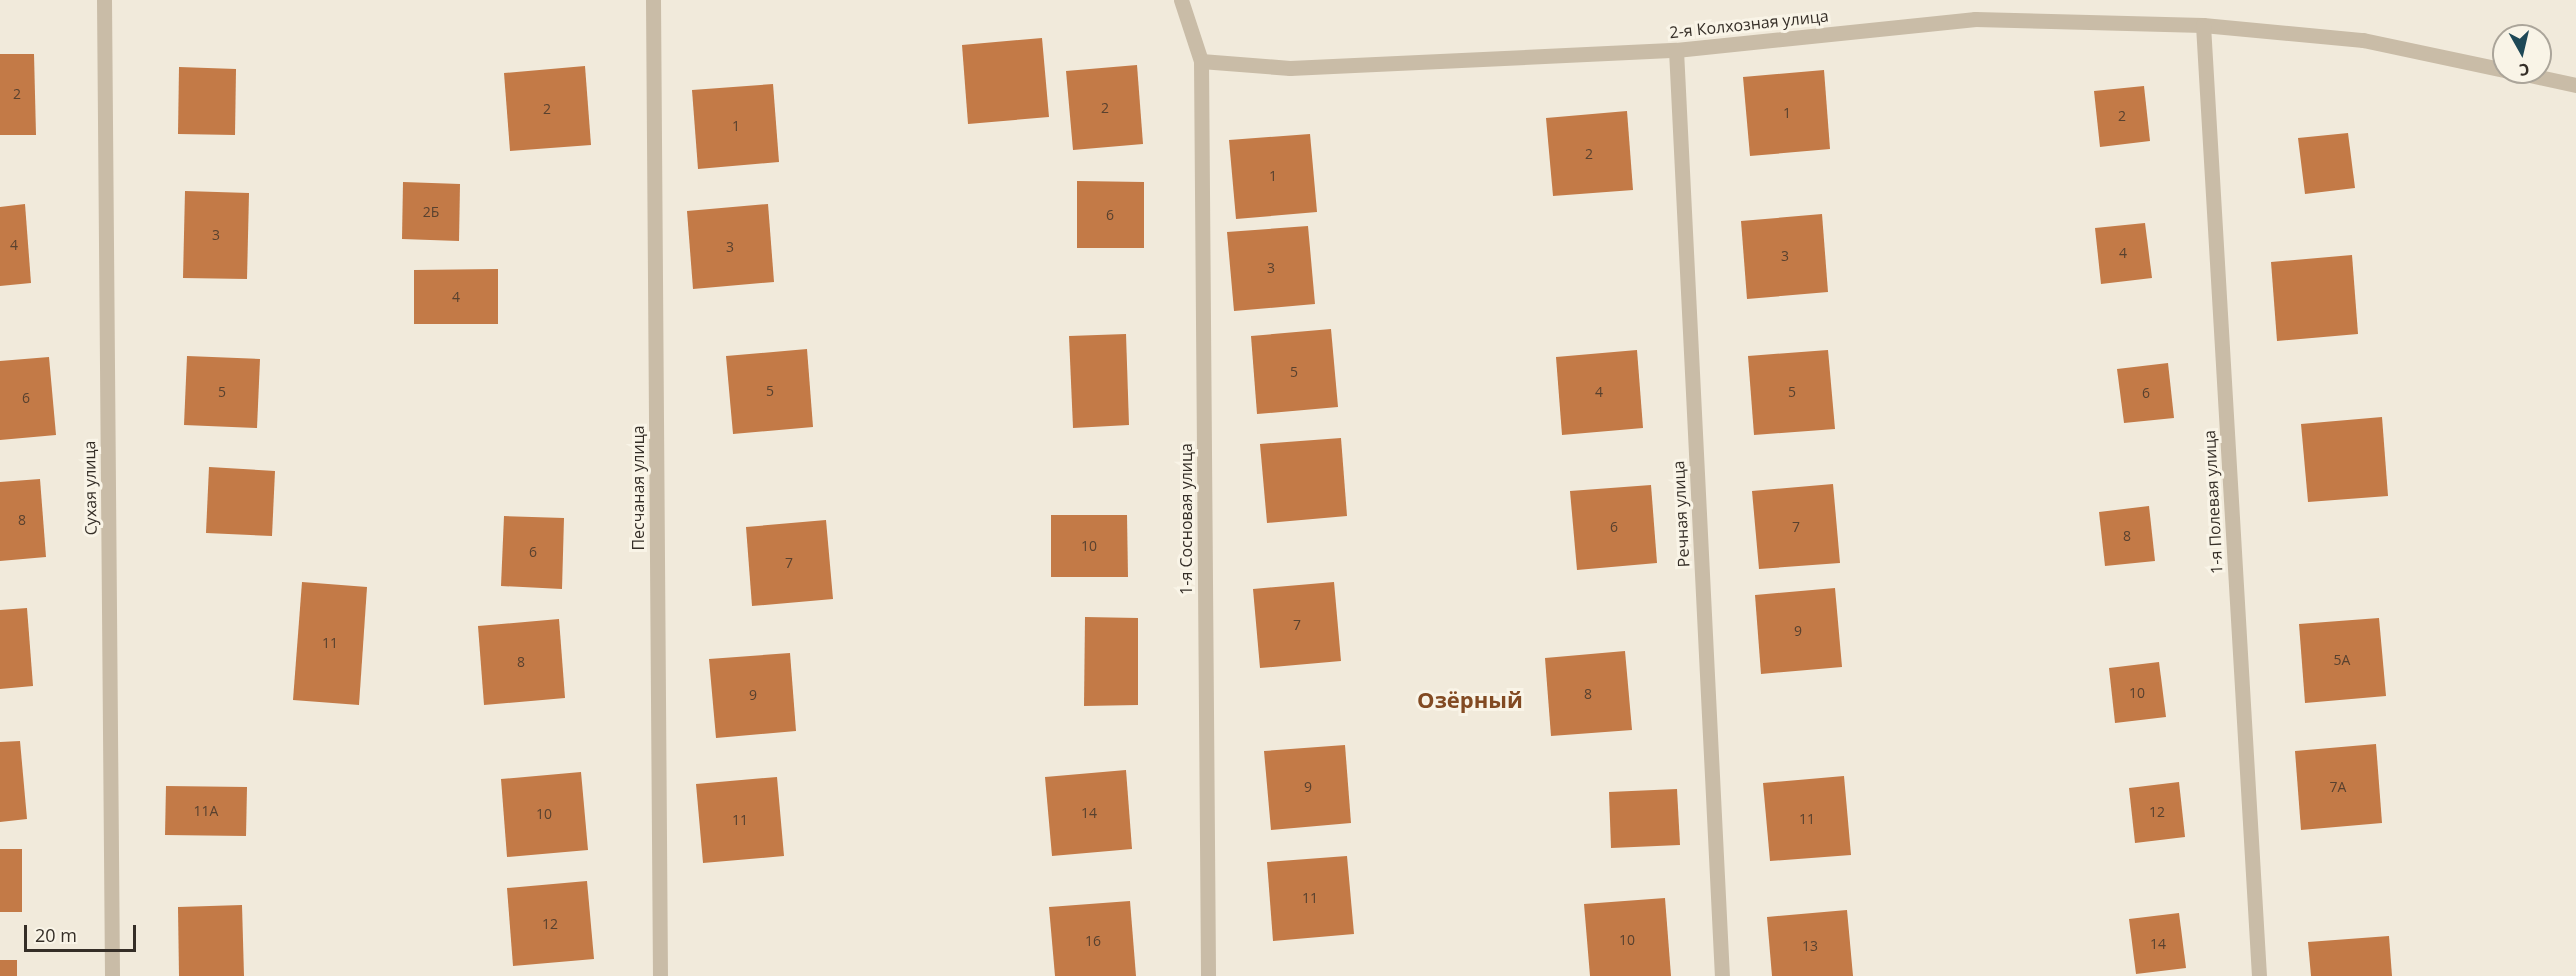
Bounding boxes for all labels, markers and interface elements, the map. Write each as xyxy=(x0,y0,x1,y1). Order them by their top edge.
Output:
street label: 2-я Колхозная улица xyxy=(1669,6,1829,42)
north arrow xyxy=(2492,24,2552,84)
text: С xyxy=(2518,58,2531,81)
house number: 2 xyxy=(13,86,21,102)
house number: 2 xyxy=(1101,100,1109,116)
house number: 2 xyxy=(543,101,551,117)
house number: 1 xyxy=(1783,105,1791,121)
house number: 2 xyxy=(2118,108,2126,124)
house number: 1 xyxy=(732,118,740,134)
house number: 2 xyxy=(1585,146,1593,162)
house number: 1 xyxy=(1269,168,1277,184)
house number: 2Б xyxy=(423,204,439,220)
house number: 6 xyxy=(1106,207,1114,223)
house number: 3 xyxy=(212,227,220,243)
house number: 4 xyxy=(10,237,18,253)
house number: 3 xyxy=(726,239,734,255)
house number: 4 xyxy=(2119,245,2127,261)
house number: 3 xyxy=(1781,248,1789,264)
house number: 3 xyxy=(1267,260,1275,276)
house number: 4 xyxy=(452,289,460,305)
house number: 5 xyxy=(1290,364,1298,380)
house number: 5 xyxy=(766,383,774,399)
house number: 5 xyxy=(218,384,226,400)
house number: 4 xyxy=(1595,384,1603,400)
house number: 5 xyxy=(1788,384,1796,400)
house number: 6 xyxy=(2142,385,2150,401)
house number: 6 xyxy=(22,390,30,406)
street label: Песчаная улица xyxy=(628,425,648,551)
street label: 1-я Полевая улица xyxy=(2200,430,2226,574)
street label: Сухая улица xyxy=(80,441,100,535)
street label: 1-я Сосновая улица xyxy=(1176,443,1196,595)
street label: Речная улица xyxy=(1669,460,1693,568)
house number: 8 xyxy=(18,512,26,528)
house number: 6 xyxy=(1610,519,1618,535)
house number: 7 xyxy=(1792,519,1800,535)
house number: 8 xyxy=(2123,528,2131,544)
house number: 10 xyxy=(1081,538,1097,554)
house number: 6 xyxy=(529,544,537,560)
house number: 7 xyxy=(785,555,793,571)
house number: 7 xyxy=(1293,617,1301,633)
house number: 9 xyxy=(1794,623,1802,639)
house number: 11 xyxy=(322,635,338,651)
house number: 5А xyxy=(2334,652,2350,668)
house number: 8 xyxy=(517,654,525,670)
house number: 10 xyxy=(2129,685,2145,701)
house number: 8 xyxy=(1584,686,1592,702)
house number: 9 xyxy=(749,687,757,703)
district label: Озёрный xyxy=(1417,687,1523,713)
house number: 9 xyxy=(1304,779,1312,795)
house number: 7А xyxy=(2330,779,2346,795)
house number: 11А xyxy=(194,803,218,819)
house number: 12 xyxy=(2149,804,2165,820)
house number: 14 xyxy=(1081,805,1097,821)
house number: 10 xyxy=(536,806,552,822)
house number: 11 xyxy=(1799,811,1815,827)
house number: 11 xyxy=(732,812,748,828)
house number: 11 xyxy=(1302,890,1318,906)
scale bar xyxy=(27,913,140,951)
house number: 12 xyxy=(542,916,558,932)
text: 20 m xyxy=(35,923,77,947)
house number: 10 xyxy=(1619,932,1635,948)
house number: 16 xyxy=(1085,933,1101,949)
house number: 14 xyxy=(2150,936,2166,952)
house number: 13 xyxy=(1802,938,1818,954)

